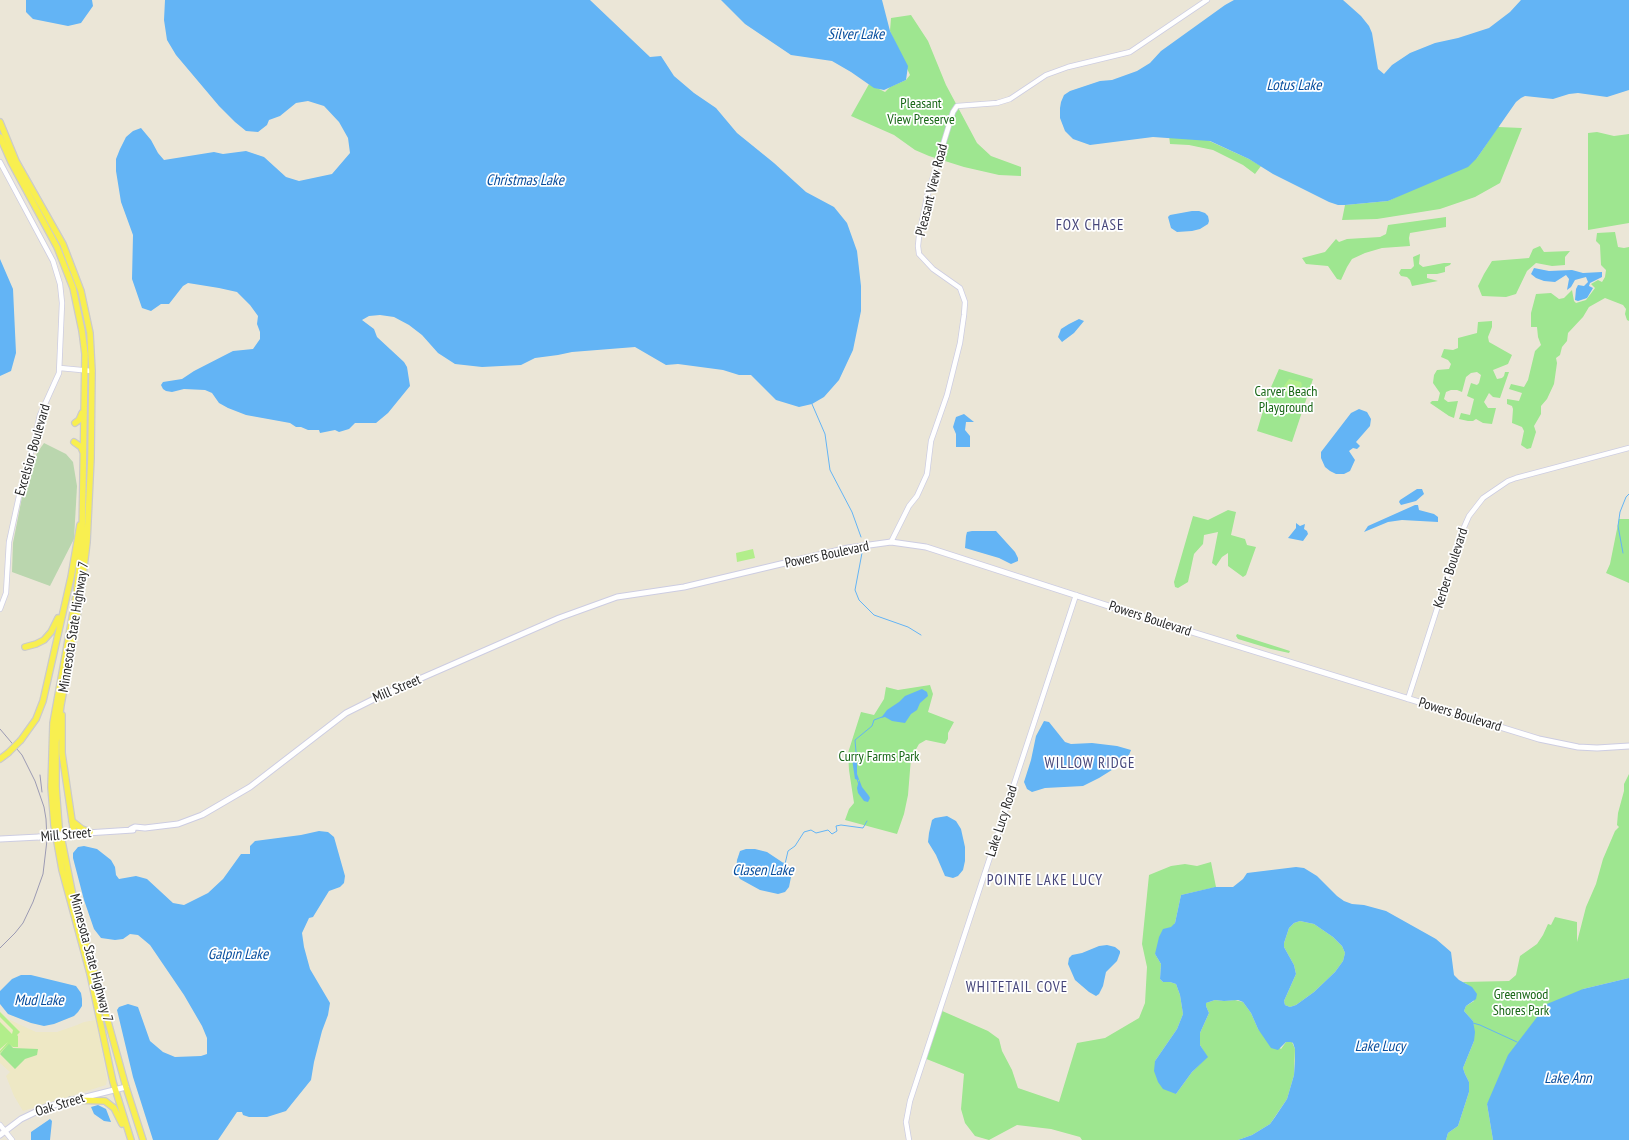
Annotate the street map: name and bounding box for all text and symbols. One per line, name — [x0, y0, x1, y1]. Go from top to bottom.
water label: Silver Lake — [828, 26, 884, 44]
water label: Lotus Lake — [1267, 77, 1321, 95]
park label: Pleasant View Preserve — [887, 96, 955, 128]
street label: Pleasant View Road — [912, 142, 952, 238]
water label: Christmas Lake — [486, 172, 564, 190]
district label: FOX CHASE — [1056, 217, 1124, 235]
park label: Carver Beach Playground — [1255, 384, 1317, 416]
street label: Excelsior Boulevard — [12, 402, 54, 498]
street label: Kerber Boulevard — [1430, 526, 1472, 610]
street label: Powers Boulevard — [783, 538, 871, 572]
street label: Minnesota State Highway 7 — [55, 560, 93, 694]
street label: Powers Boulevard — [1107, 598, 1193, 640]
street label: Mill Street — [371, 671, 423, 707]
street label: Powers Boulevard — [1417, 694, 1503, 736]
park label: Curry Farms Park — [838, 749, 920, 765]
district label: WILLOW RIDGE — [1045, 755, 1135, 773]
street label: Lake Lucy Road — [983, 783, 1021, 859]
street label: Mill Street — [40, 824, 92, 846]
water label: Clasen Lake — [732, 862, 794, 880]
district label: POINTE LAKE LUCY — [987, 872, 1103, 890]
street label: Minnesota State Highway 7 — [66, 892, 116, 1024]
water label: Galpin Lake — [208, 946, 268, 964]
district label: WHITETAIL COVE — [966, 979, 1068, 997]
park label: Greenwood Shores Park — [1493, 987, 1549, 1020]
water label: Mud Lake — [14, 992, 64, 1010]
water label: Lake Lucy — [1355, 1038, 1405, 1056]
water label: Lake Ann — [1544, 1070, 1592, 1088]
street label: Oak Street — [33, 1090, 87, 1120]

